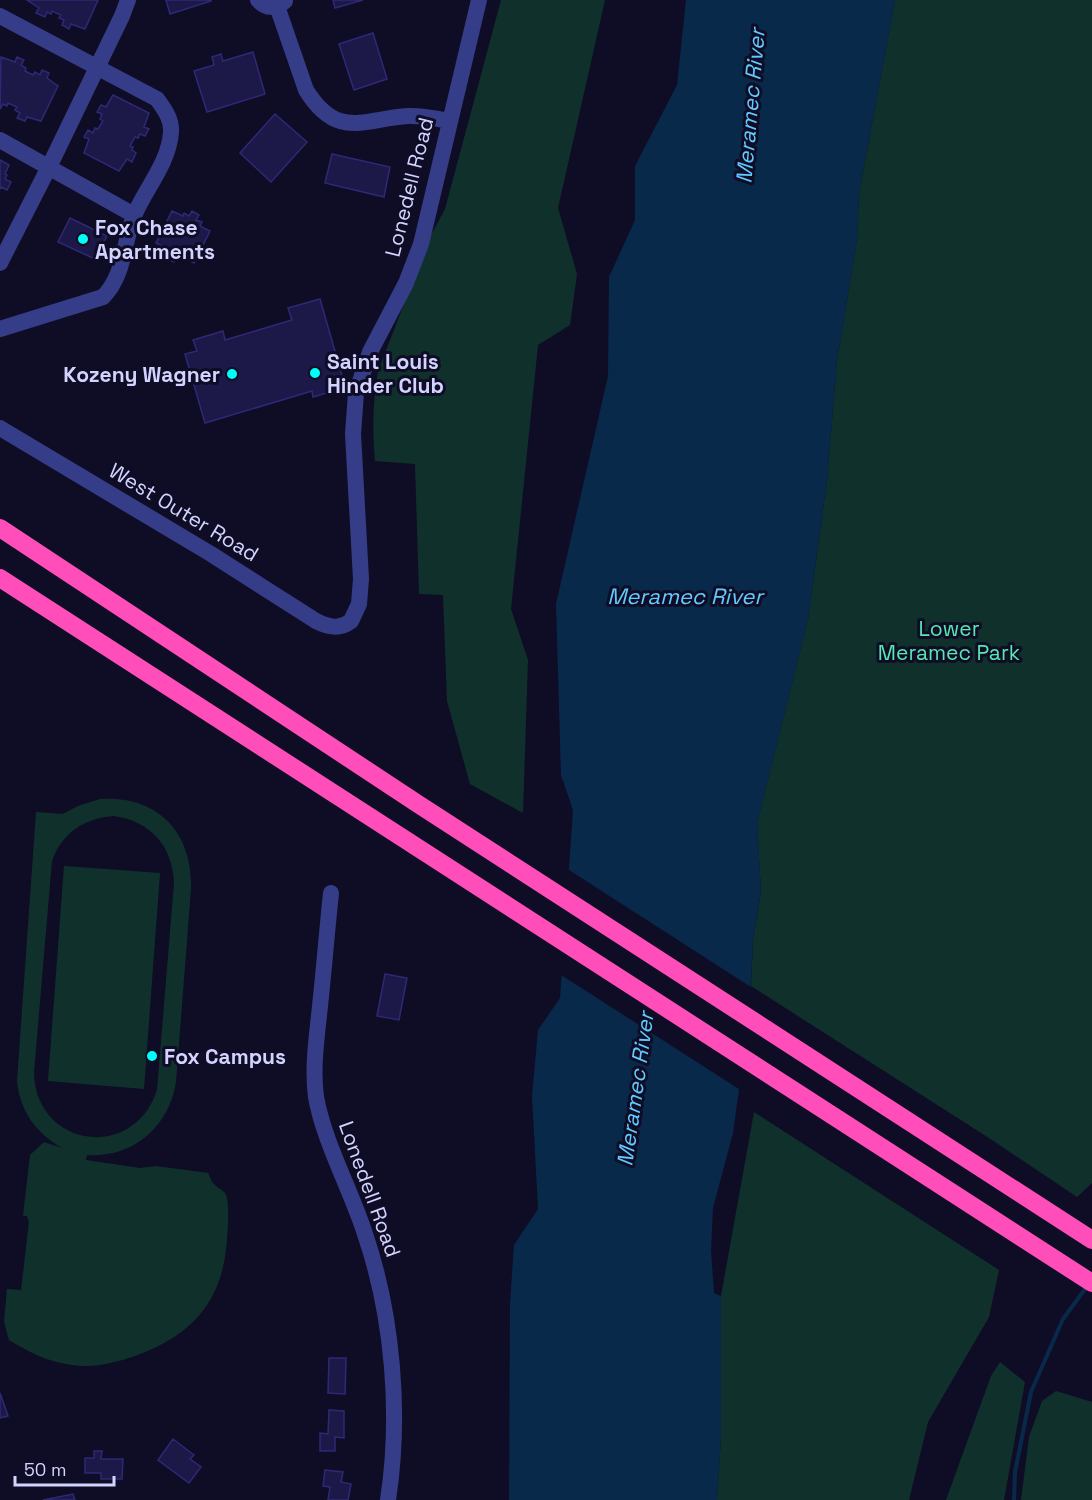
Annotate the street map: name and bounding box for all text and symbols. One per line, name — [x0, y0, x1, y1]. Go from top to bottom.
water label: Meramec River — [729, 25, 771, 185]
street label: Lonedell Road — [379, 114, 439, 260]
place label: Fox Chase Apartments — [95, 214, 215, 265]
marker: Fox Chase Apartments — [76, 232, 90, 246]
place label: Saint Louis Hinder Club — [327, 348, 444, 399]
place label: Kozeny Wagner — [63, 361, 220, 388]
marker: Saint Louis Hinder Club — [308, 366, 322, 380]
marker: Kozeny Wagner — [225, 367, 239, 381]
street label: West Outer Road — [104, 457, 264, 567]
water label: Meramec River — [607, 582, 765, 610]
park label: Lower Meramec Park — [878, 615, 1020, 666]
water label: Meramec River — [610, 1007, 660, 1168]
place label: Fox Campus — [164, 1043, 286, 1070]
marker: Fox Campus — [145, 1049, 159, 1063]
street label: Lonedell Road — [333, 1117, 407, 1261]
scale bar — [15, 1449, 114, 1487]
text: 50 m — [24, 1458, 66, 1481]

